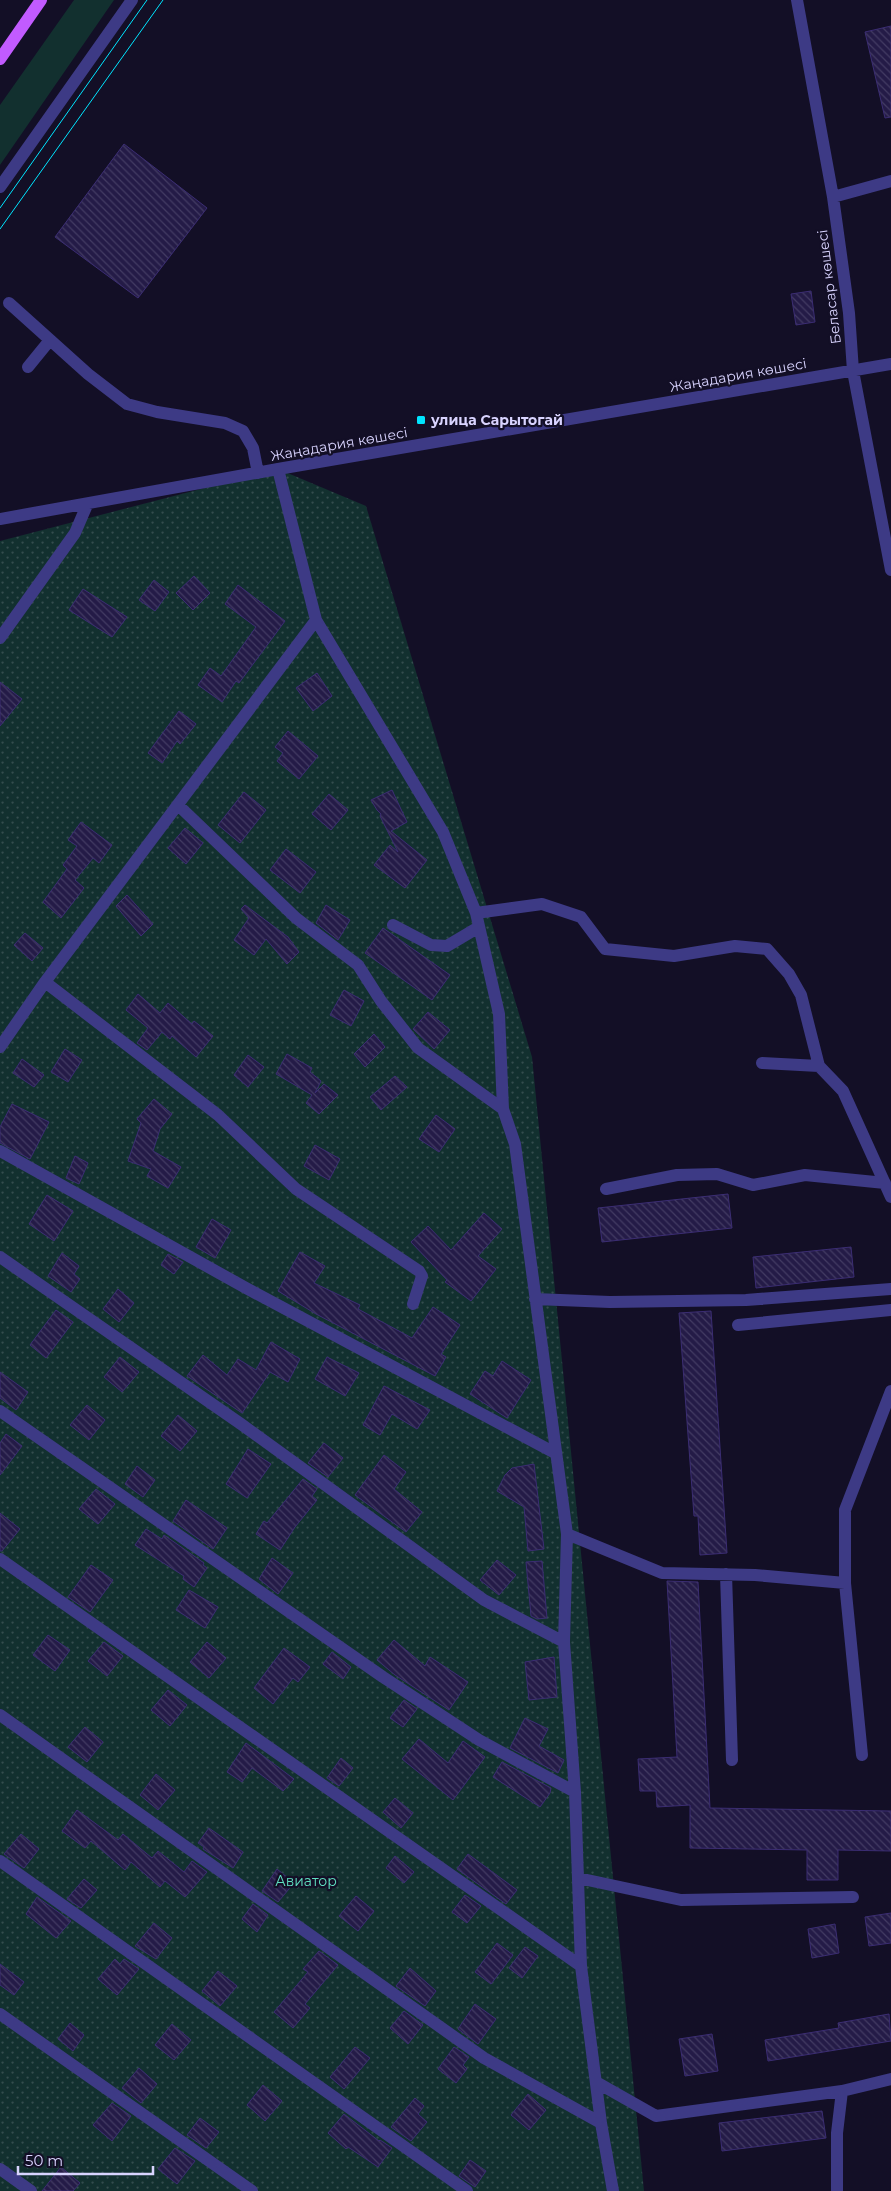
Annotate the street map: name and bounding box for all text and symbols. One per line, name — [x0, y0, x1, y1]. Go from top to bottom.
street label: Беласар көшесі — [813, 229, 845, 345]
street label: Жаңадария көшесі — [668, 354, 808, 396]
place label: улица Сарытогай — [430, 411, 563, 429]
marker: улица Сарытогай — [415, 414, 427, 426]
street label: Жаңадария көшесі — [269, 423, 409, 465]
park label: Авиатор — [275, 1872, 337, 1890]
scale bar — [18, 2144, 152, 2176]
text: 50 m — [25, 2151, 63, 2170]

